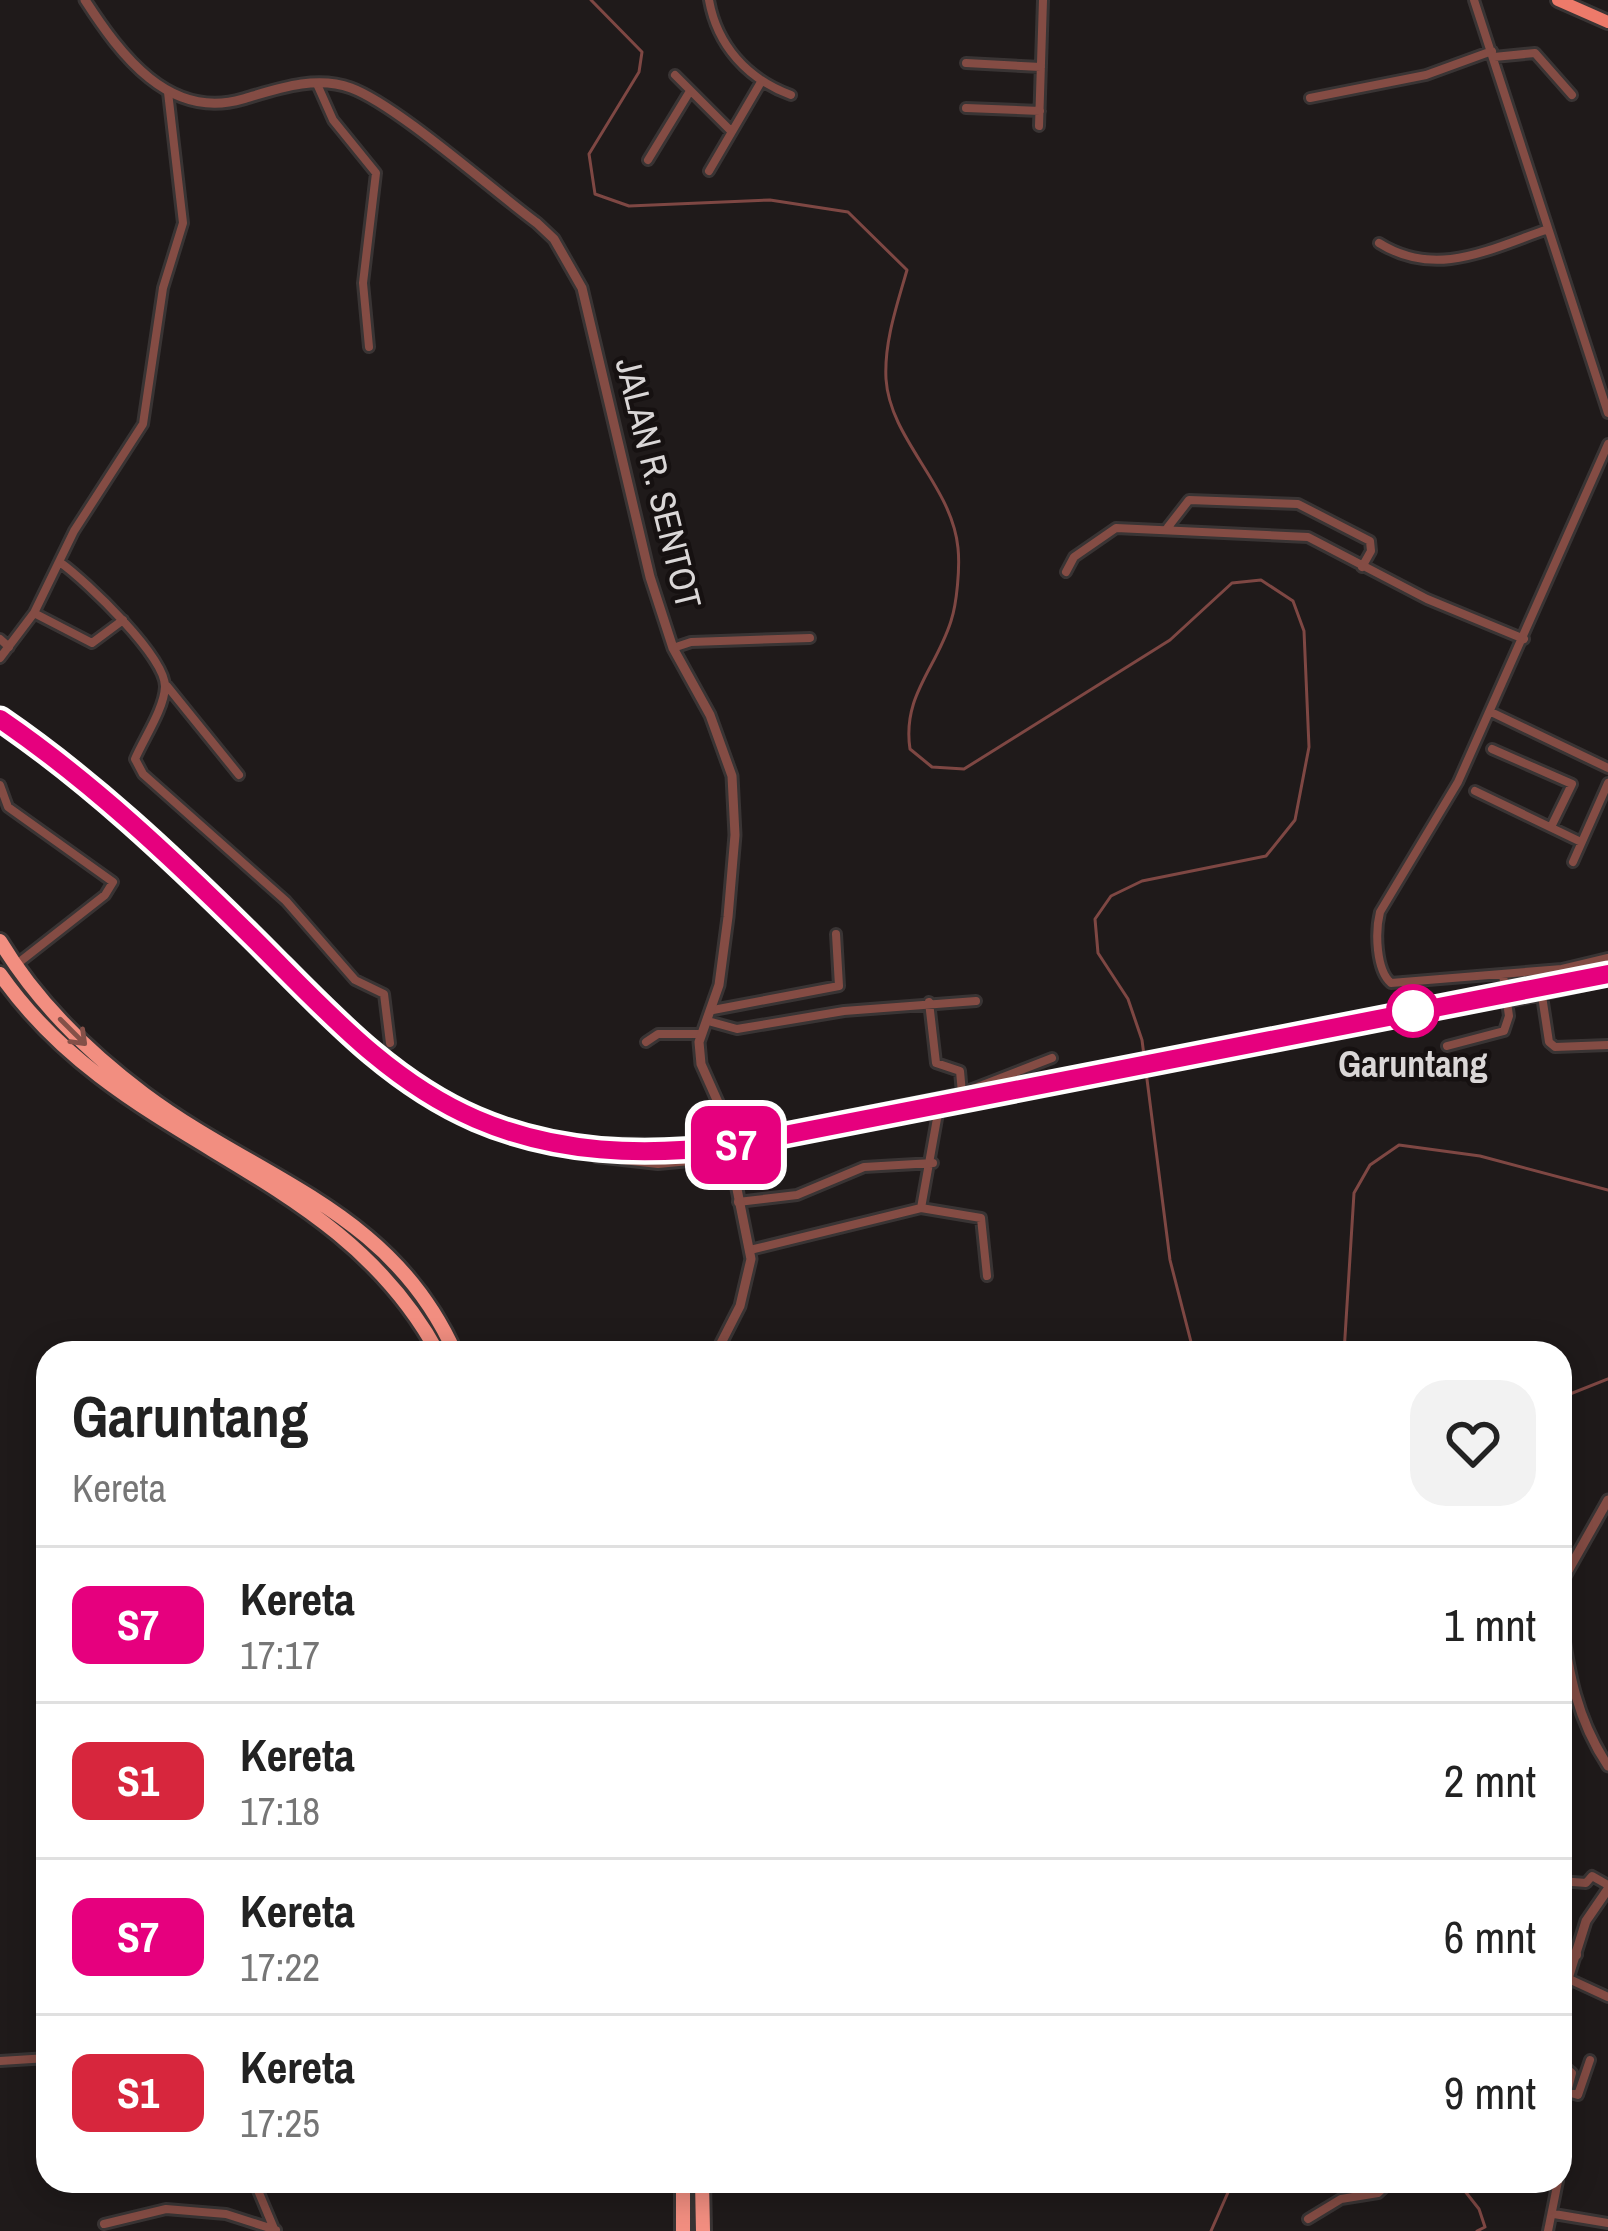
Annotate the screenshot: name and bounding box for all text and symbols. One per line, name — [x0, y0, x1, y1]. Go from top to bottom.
street label: JALAN R. SENTOT — [605, 352, 713, 614]
marker: Garuntang — [1388, 986, 1438, 1036]
one-way arrow — [58, 1017, 87, 1046]
place label: Garuntang — [1338, 1040, 1488, 1088]
line badge: S7 — [682, 1106, 790, 1184]
text: S7 — [715, 1117, 757, 1173]
text: Garuntang — [72, 1378, 308, 1455]
button: heart — [1410, 1380, 1536, 1506]
text: Kereta — [72, 1462, 166, 1514]
text: Kereta — [240, 1568, 355, 1629]
text: 1 mnt — [1444, 1594, 1536, 1655]
text: S7 — [117, 1597, 159, 1653]
text: 17:17 — [240, 1629, 320, 1681]
text: Kereta — [240, 1724, 355, 1785]
text: 2 mnt — [1444, 1750, 1536, 1811]
text: S1 — [117, 1753, 159, 1809]
text: 17:18 — [240, 1785, 320, 1837]
text: Kereta — [240, 1880, 355, 1941]
text: 6 mnt — [1444, 1906, 1536, 1967]
text: S7 — [117, 1909, 159, 1965]
text: 17:22 — [240, 1941, 320, 1993]
text: Kereta — [240, 2036, 355, 2097]
text: 9 mnt — [1444, 2062, 1536, 2123]
text: S1 — [117, 2065, 159, 2121]
text: 17:25 — [240, 2097, 320, 2149]

